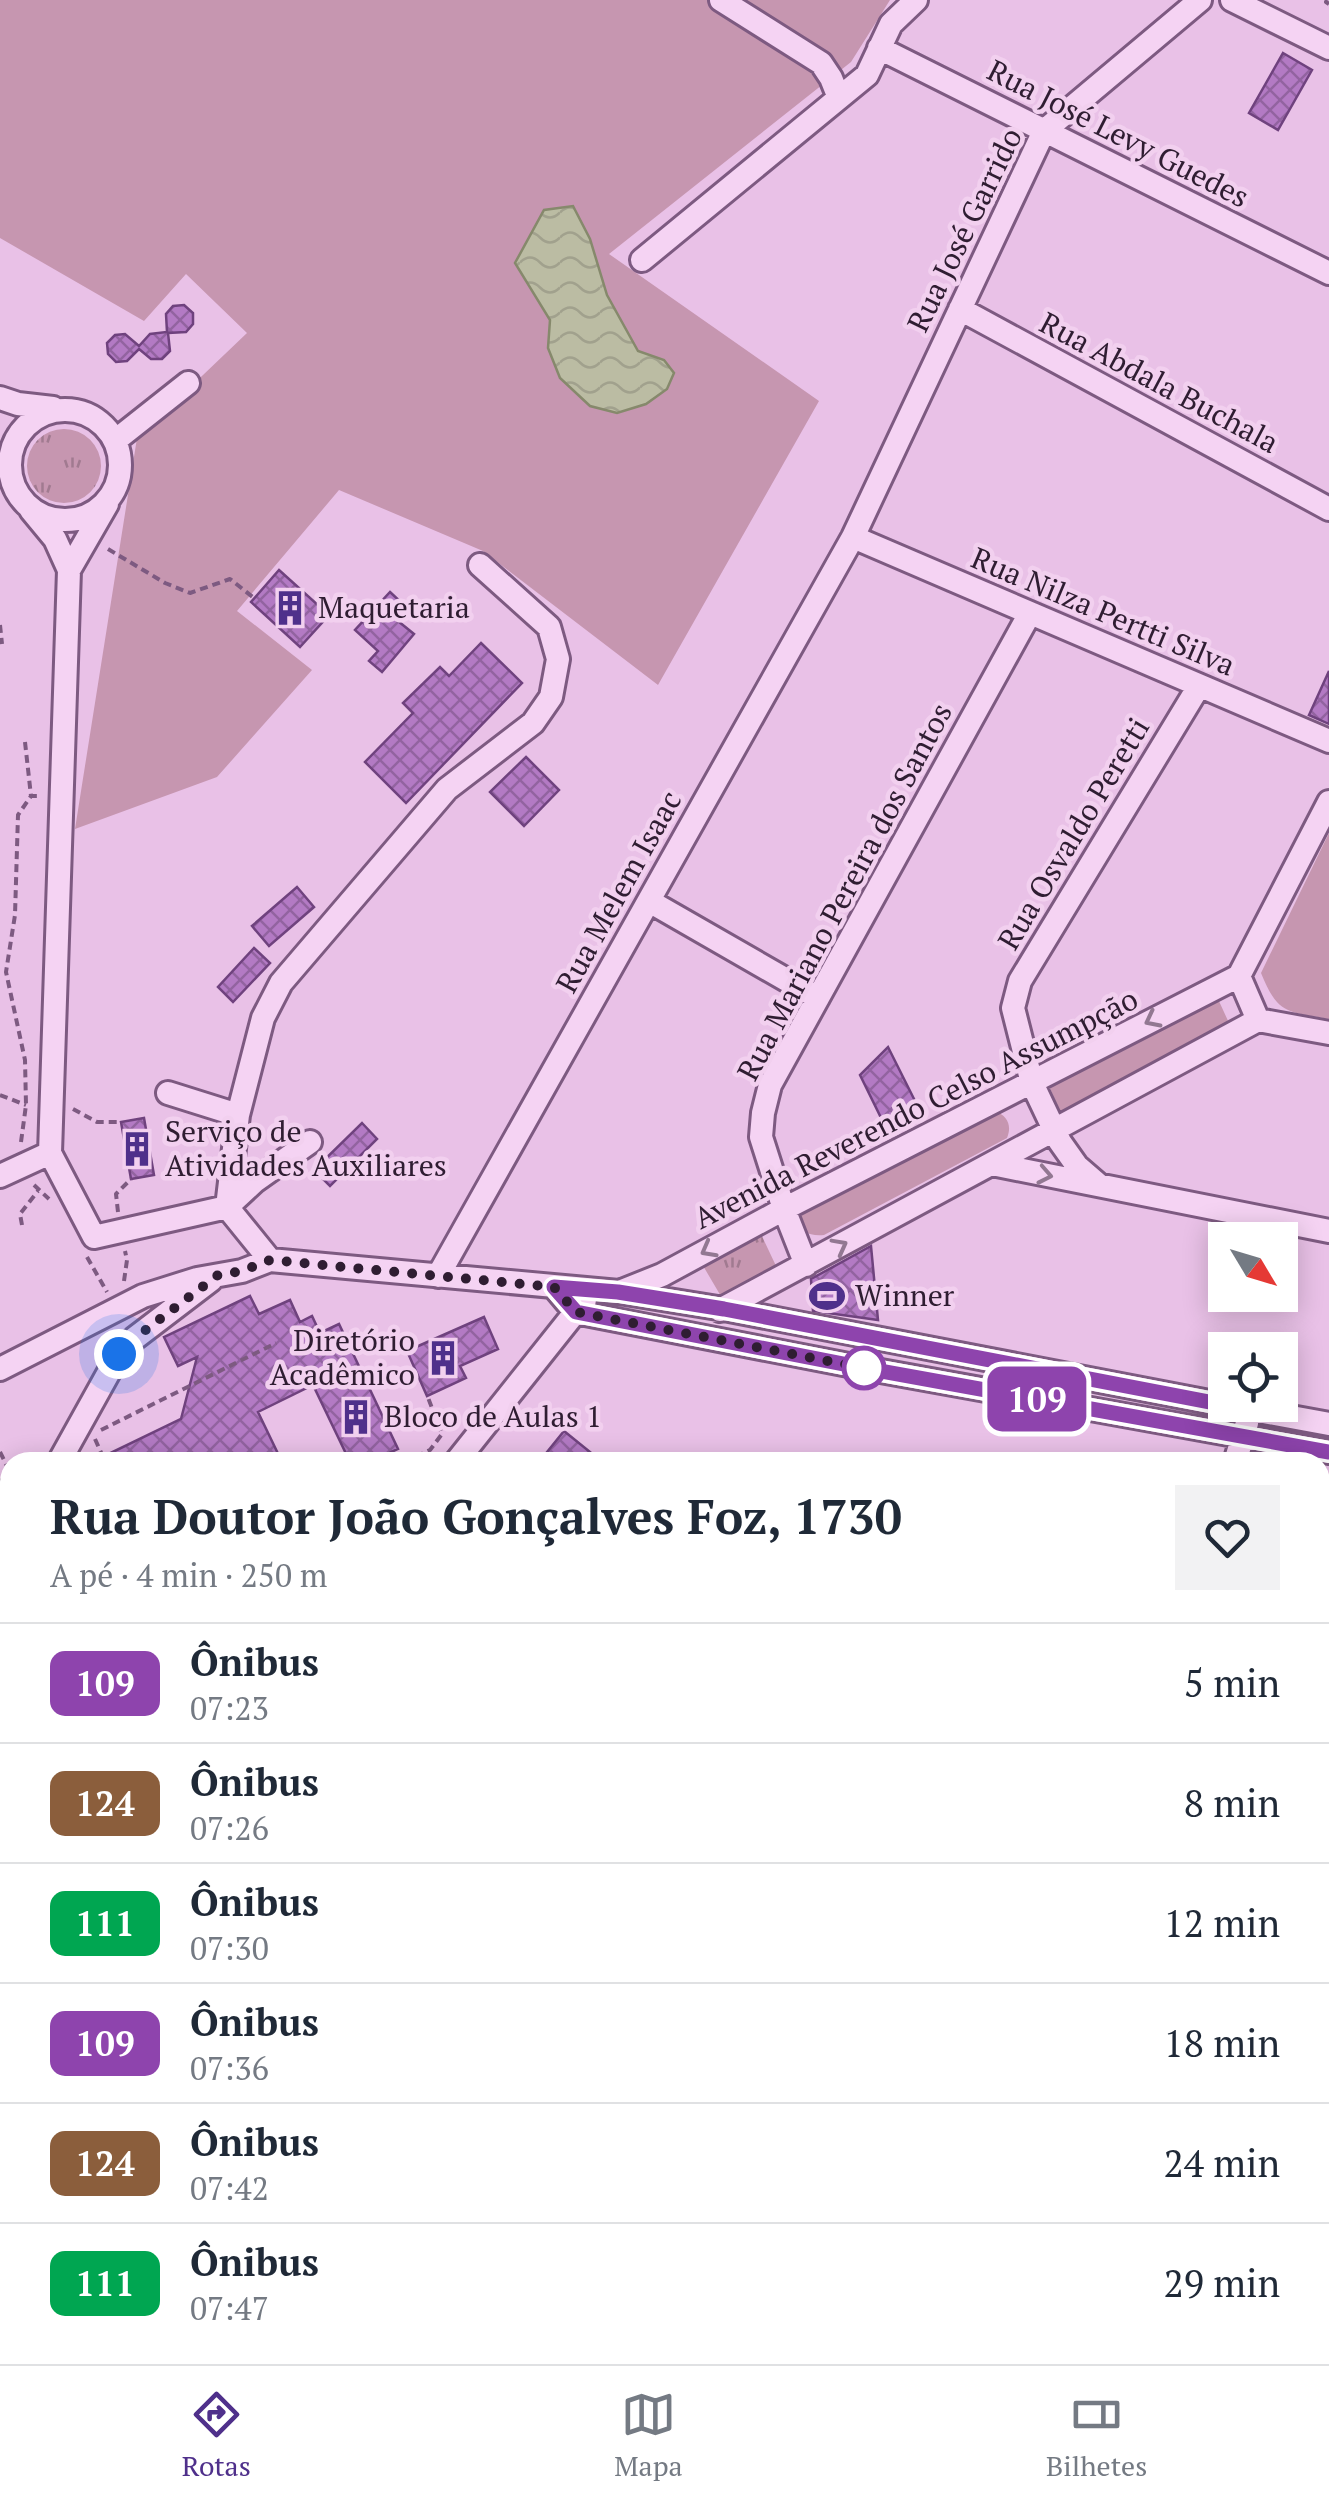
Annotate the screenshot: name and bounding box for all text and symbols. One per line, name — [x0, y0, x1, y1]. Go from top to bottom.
street label: Rua José Levy Guedes — [981, 50, 1256, 216]
street label: Rua José Garrido — [897, 121, 1031, 338]
street label: Rua Abdala Buchala — [1033, 302, 1286, 462]
street label: Rua Nilza Pertti Silva — [966, 537, 1241, 685]
place label: Maquetaria — [318, 587, 470, 627]
building icon: Maquetaria — [271, 589, 309, 627]
street label: Rua Mariano Pereira dos Santos — [727, 696, 961, 1087]
street label: Rua Osvaldo Peretti — [988, 710, 1158, 957]
street label: Rua Melem Isaac — [546, 783, 690, 1000]
street label: Avenida Reverendo Celso Assumpção — [687, 978, 1144, 1238]
one-way arrow — [1145, 1008, 1163, 1027]
place label: Serviço de Atividades Auxiliares — [165, 1111, 447, 1185]
building icon: Serviço de Atividades Auxiliares — [118, 1130, 156, 1168]
one-way arrow — [1037, 1163, 1054, 1184]
north arrow — [1208, 1222, 1298, 1312]
map controls — [1208, 1222, 1298, 1422]
one-way arrow — [701, 1238, 719, 1257]
one-way arrow — [830, 1239, 848, 1259]
place label: Winner — [855, 1275, 955, 1315]
sports icon: Winner — [808, 1277, 846, 1315]
place label: Diretório Acadêmico — [270, 1320, 415, 1394]
your location — [94, 1329, 144, 1379]
button: locate — [1208, 1332, 1298, 1422]
building icon: Diretório Acadêmico — [424, 1339, 462, 1377]
unlabelled marker — [843, 1347, 885, 1389]
line badge: 109 — [980, 1366, 1094, 1432]
text: 109 — [1007, 1376, 1067, 1422]
place label: Bloco de Aulas 1 — [384, 1396, 602, 1436]
building icon: Bloco de Aulas 1 — [337, 1398, 375, 1436]
text: Rua Doutor João Gonçalves Foz, 1730 — [50, 1484, 902, 1548]
button: heart — [1175, 1485, 1280, 1590]
text: A pé · 4 min · 250 m — [50, 1554, 327, 1596]
text: Ônibus — [190, 1637, 319, 1687]
text: 5 min — [1184, 1658, 1280, 1708]
text: 109 — [75, 1660, 135, 1706]
text: 07:23 — [190, 1687, 269, 1729]
text: Ônibus — [190, 1757, 319, 1807]
text: 8 min — [1184, 1778, 1280, 1828]
text: 124 — [75, 1780, 135, 1826]
text: 07:26 — [190, 1807, 269, 1849]
text: Ônibus — [190, 1877, 319, 1927]
text: 12 min — [1163, 1898, 1280, 1948]
text: 111 — [75, 1900, 135, 1946]
text: 07:30 — [190, 1927, 269, 1969]
text: Ônibus — [190, 1997, 319, 2047]
text: 18 min — [1163, 2018, 1280, 2068]
text: 109 — [75, 2020, 135, 2066]
text: 07:36 — [190, 2047, 269, 2089]
text: Ônibus — [190, 2117, 319, 2167]
text: 24 min — [1163, 2138, 1280, 2188]
text: 124 — [75, 2140, 135, 2186]
text: 07:42 — [190, 2167, 269, 2209]
text: Ônibus — [190, 2237, 319, 2287]
text: 29 min — [1163, 2258, 1280, 2308]
text: 111 — [75, 2260, 135, 2306]
text: 07:47 — [190, 2287, 269, 2329]
tab: Rotas — [182, 2387, 251, 2484]
tab: Mapa — [614, 2387, 683, 2484]
tab: Bilhetes — [1046, 2387, 1147, 2484]

